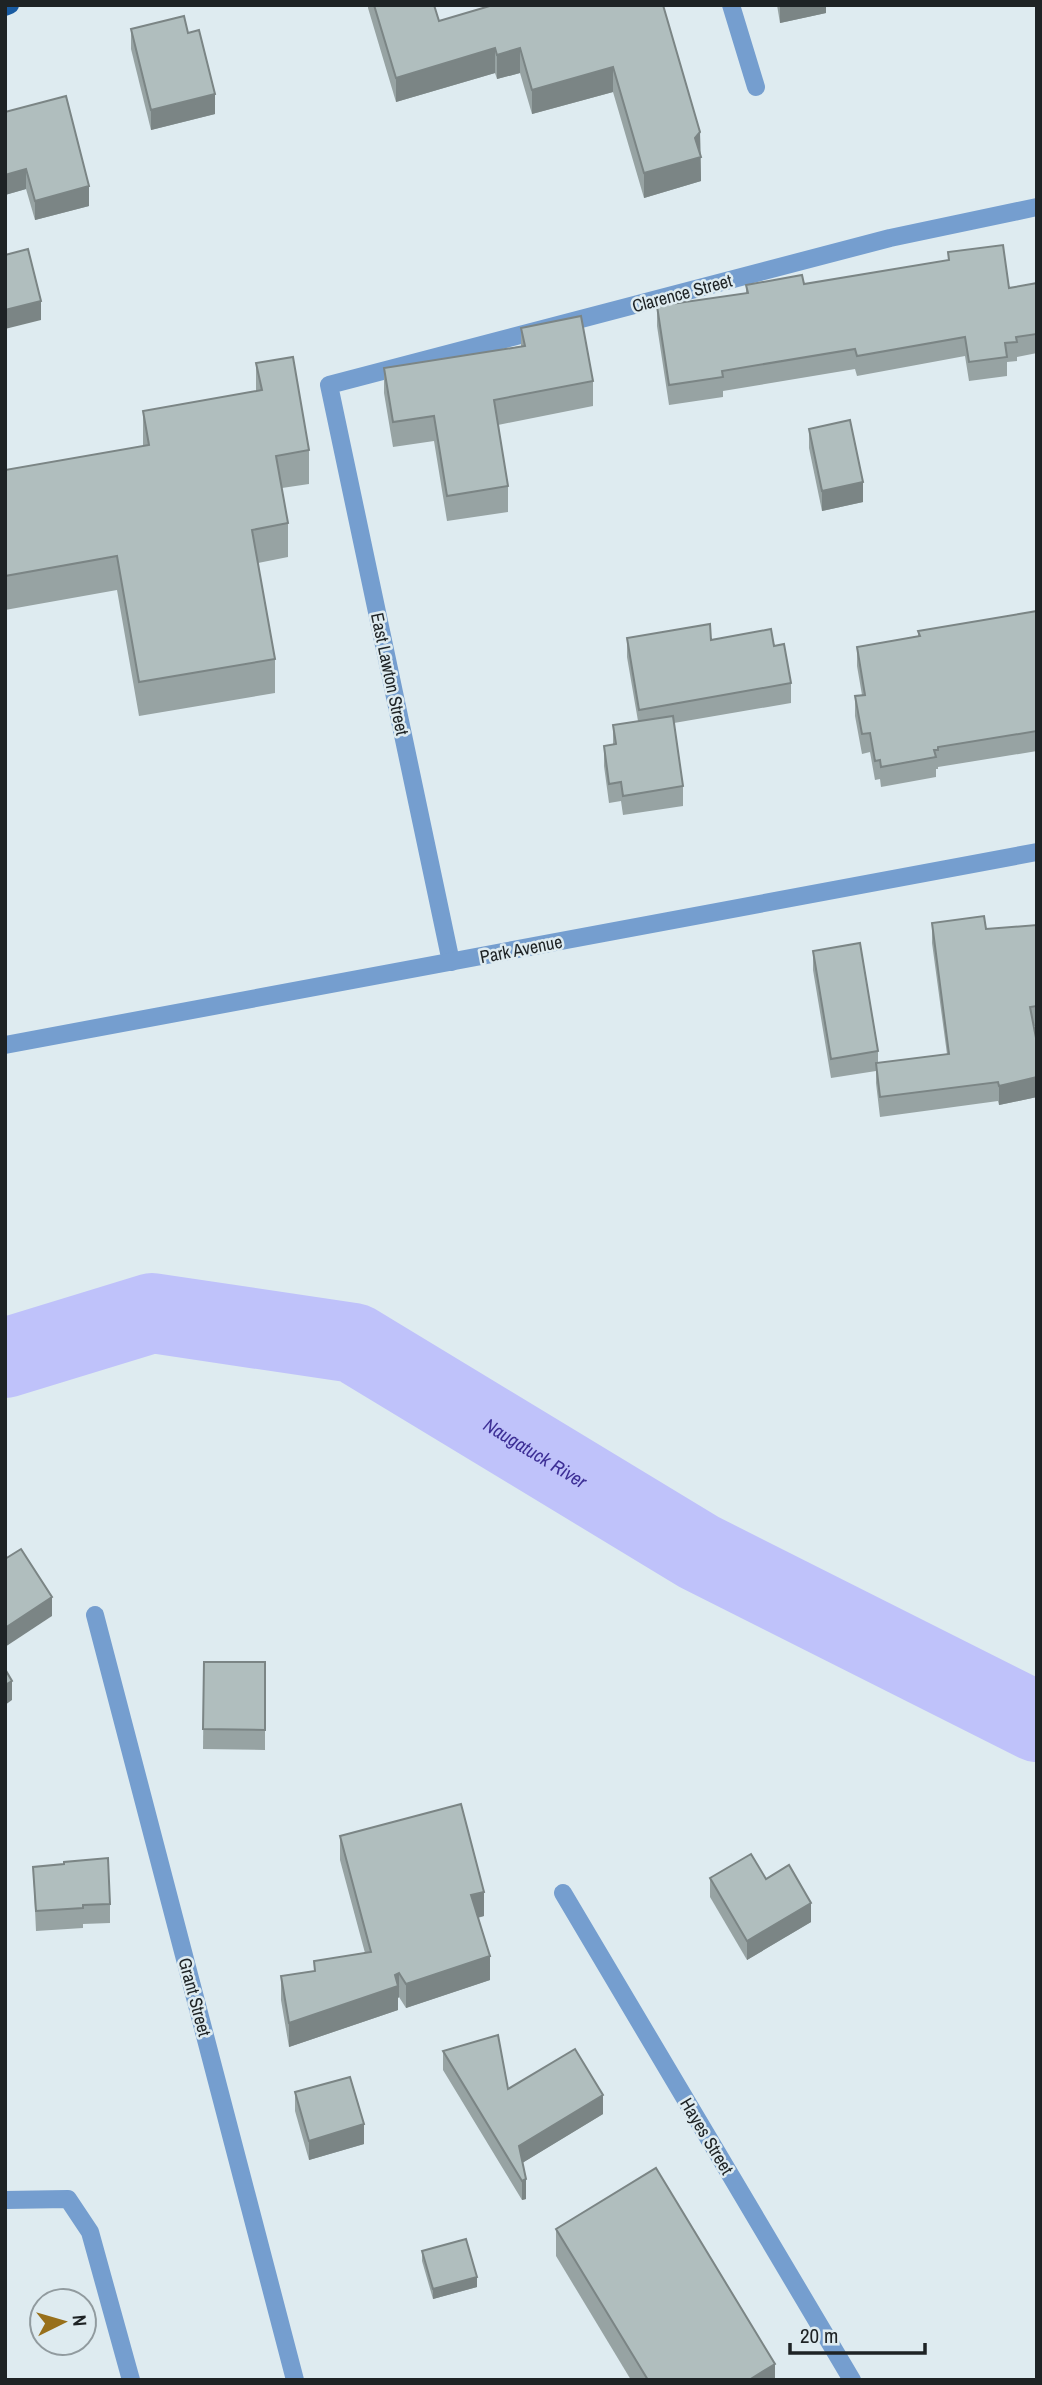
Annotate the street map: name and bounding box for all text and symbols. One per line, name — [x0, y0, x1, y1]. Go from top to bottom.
street label: Clarence Street — [629, 268, 735, 318]
street label: East Lawton Street — [365, 610, 415, 738]
street label: Park Avenue — [478, 929, 564, 969]
water label: Naugatuck River — [479, 1412, 592, 1494]
street label: Grant Street — [173, 1955, 217, 2039]
street label: Hayes Street — [674, 2093, 740, 2179]
north arrow — [28, 2287, 98, 2357]
scale bar — [790, 2312, 925, 2356]
text: N — [66, 2314, 93, 2327]
text: 20 m — [800, 2321, 838, 2350]

